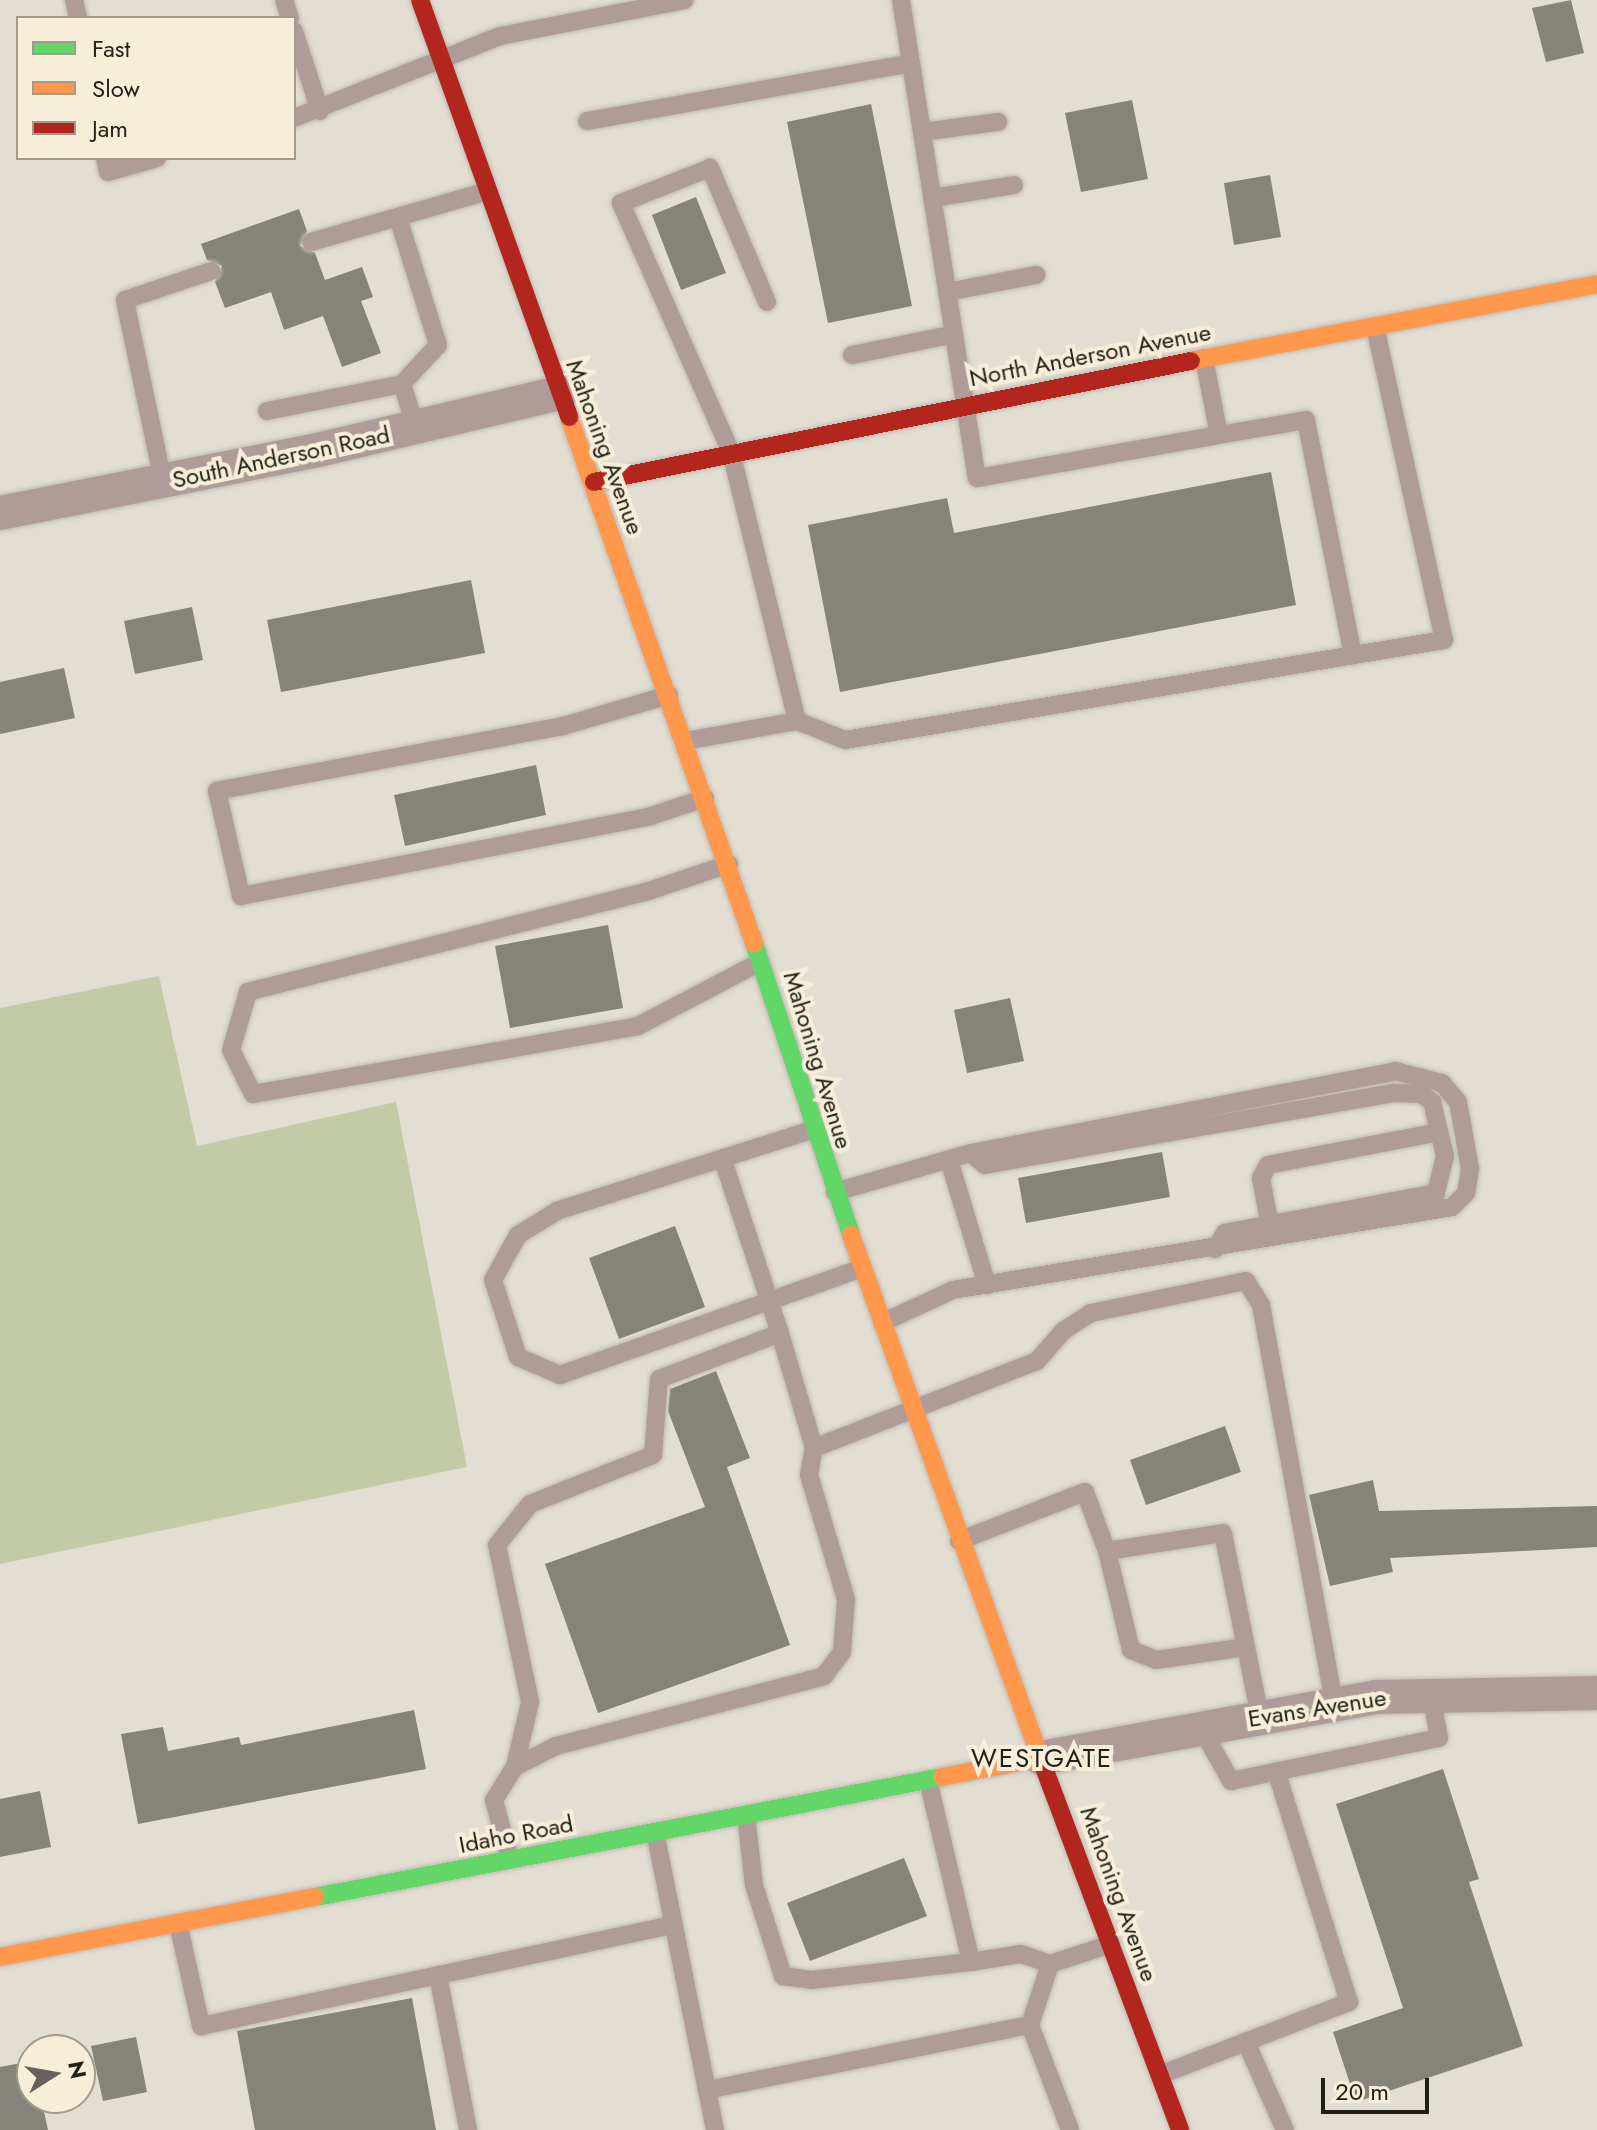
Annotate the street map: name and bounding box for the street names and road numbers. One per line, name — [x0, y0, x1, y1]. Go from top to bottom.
street label: North Anderson Avenue — [967, 317, 1213, 393]
street label: Mahoning Avenue — [560, 356, 650, 538]
street label: South Anderson Road — [170, 420, 392, 494]
street label: Mahoning Avenue — [777, 968, 859, 1152]
street label: Evans Avenue — [1246, 1683, 1388, 1733]
street label: Mahoning Avenue — [1074, 1803, 1164, 1985]
street label: Idaho Road — [456, 1809, 576, 1859]

